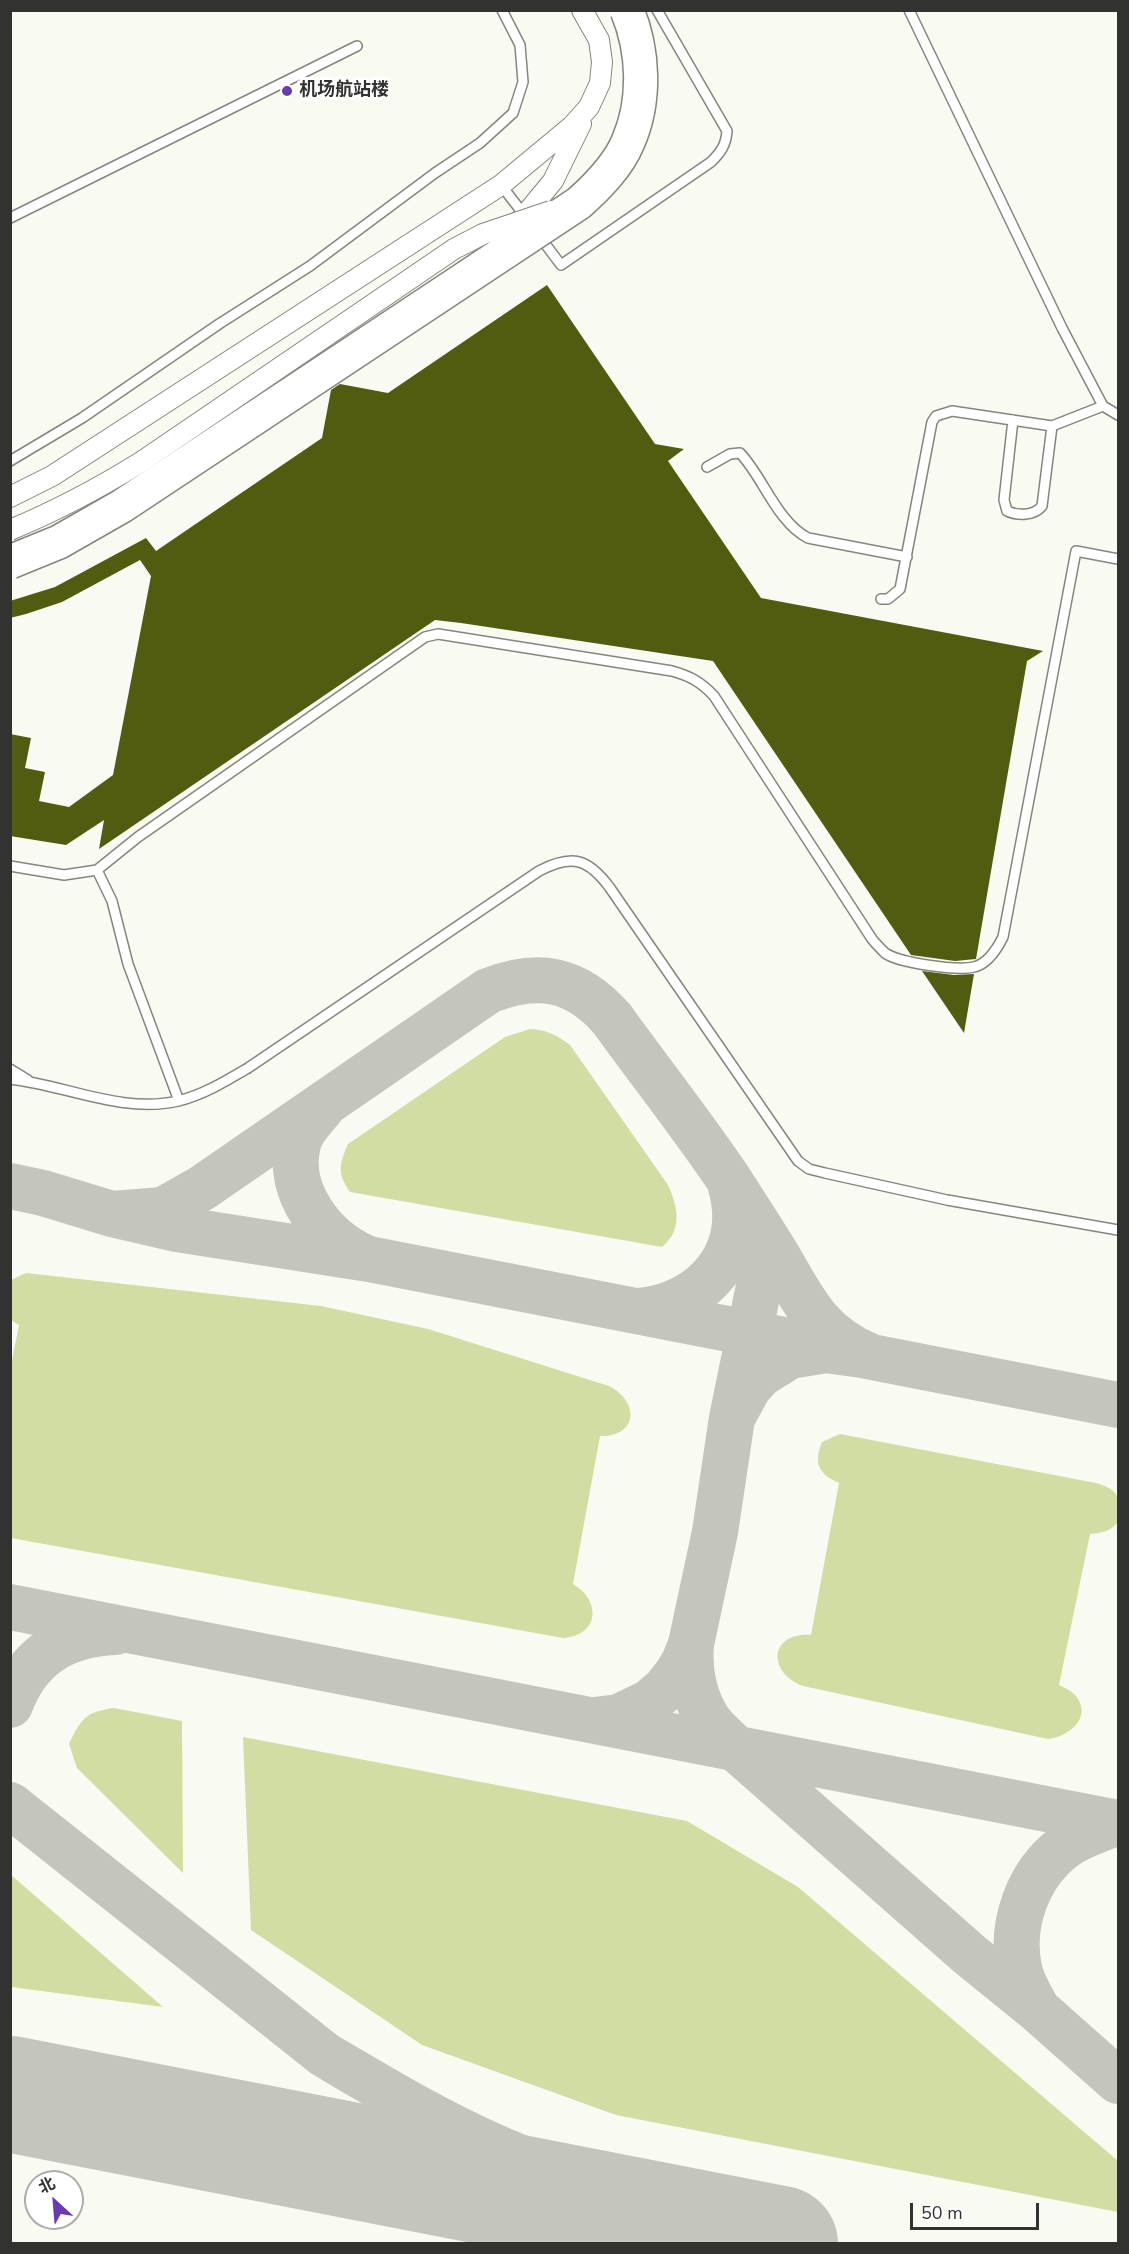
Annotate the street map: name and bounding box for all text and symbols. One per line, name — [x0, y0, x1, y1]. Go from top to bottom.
place label: 机场航站楼 — [299, 80, 389, 102]
marker: 机场航站楼 — [280, 84, 294, 98]
north arrow — [24, 2170, 84, 2230]
text: 北 — [35, 2172, 59, 2199]
scale bar — [913, 2191, 1042, 2229]
text: 50 m — [921, 2201, 963, 2225]

